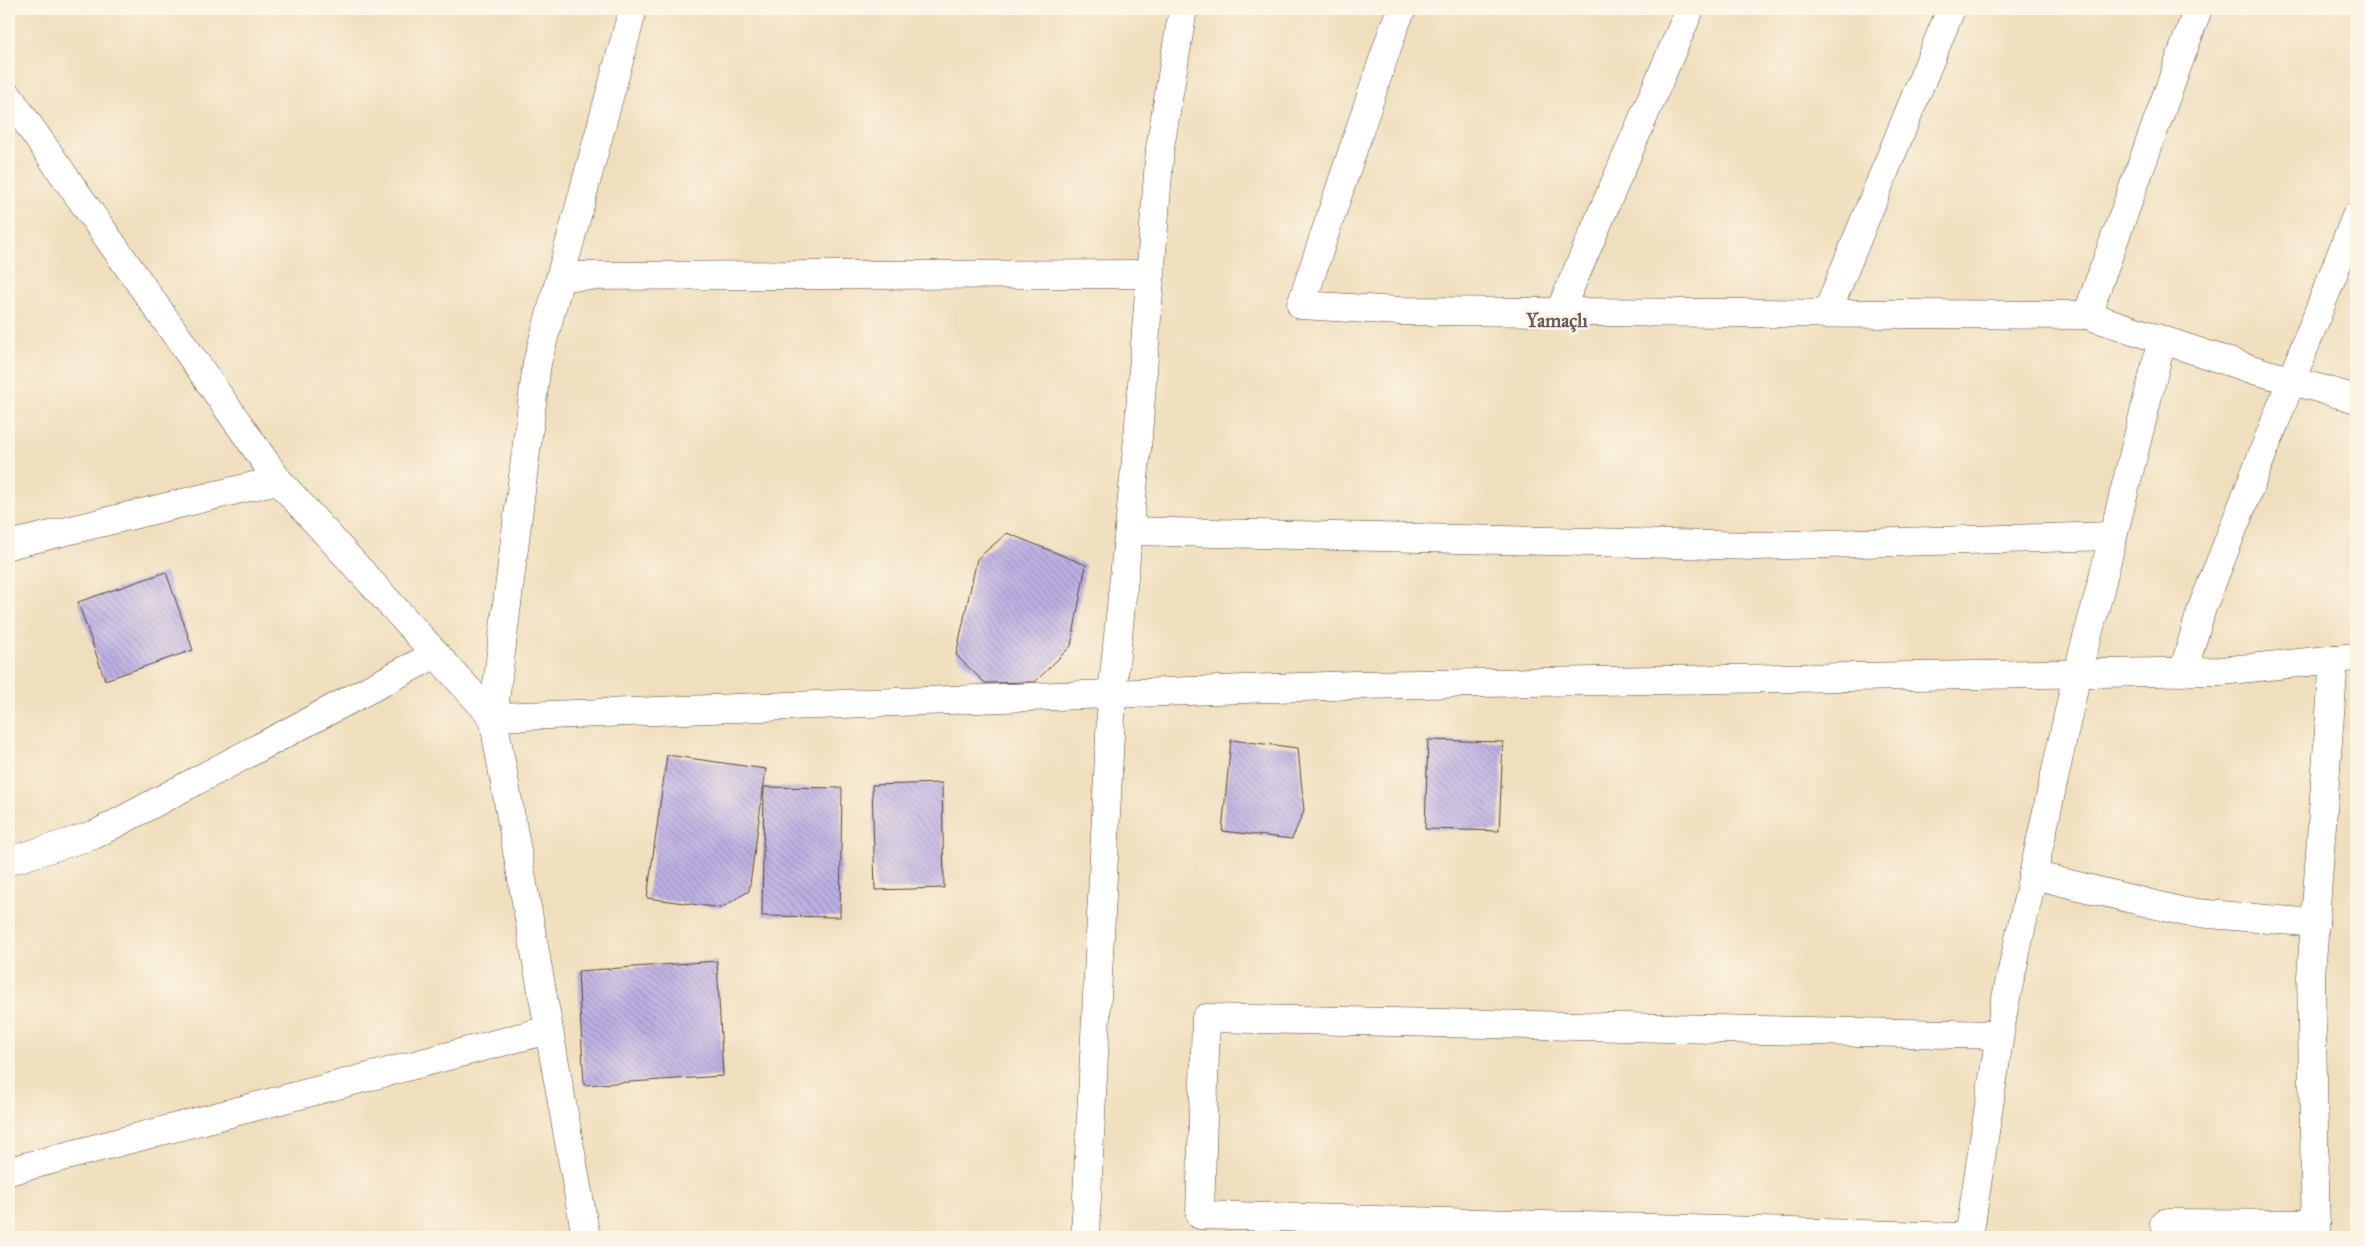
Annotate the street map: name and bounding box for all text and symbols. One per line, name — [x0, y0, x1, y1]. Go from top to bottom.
district label: Yamaçlı — [1525, 309, 1588, 333]

